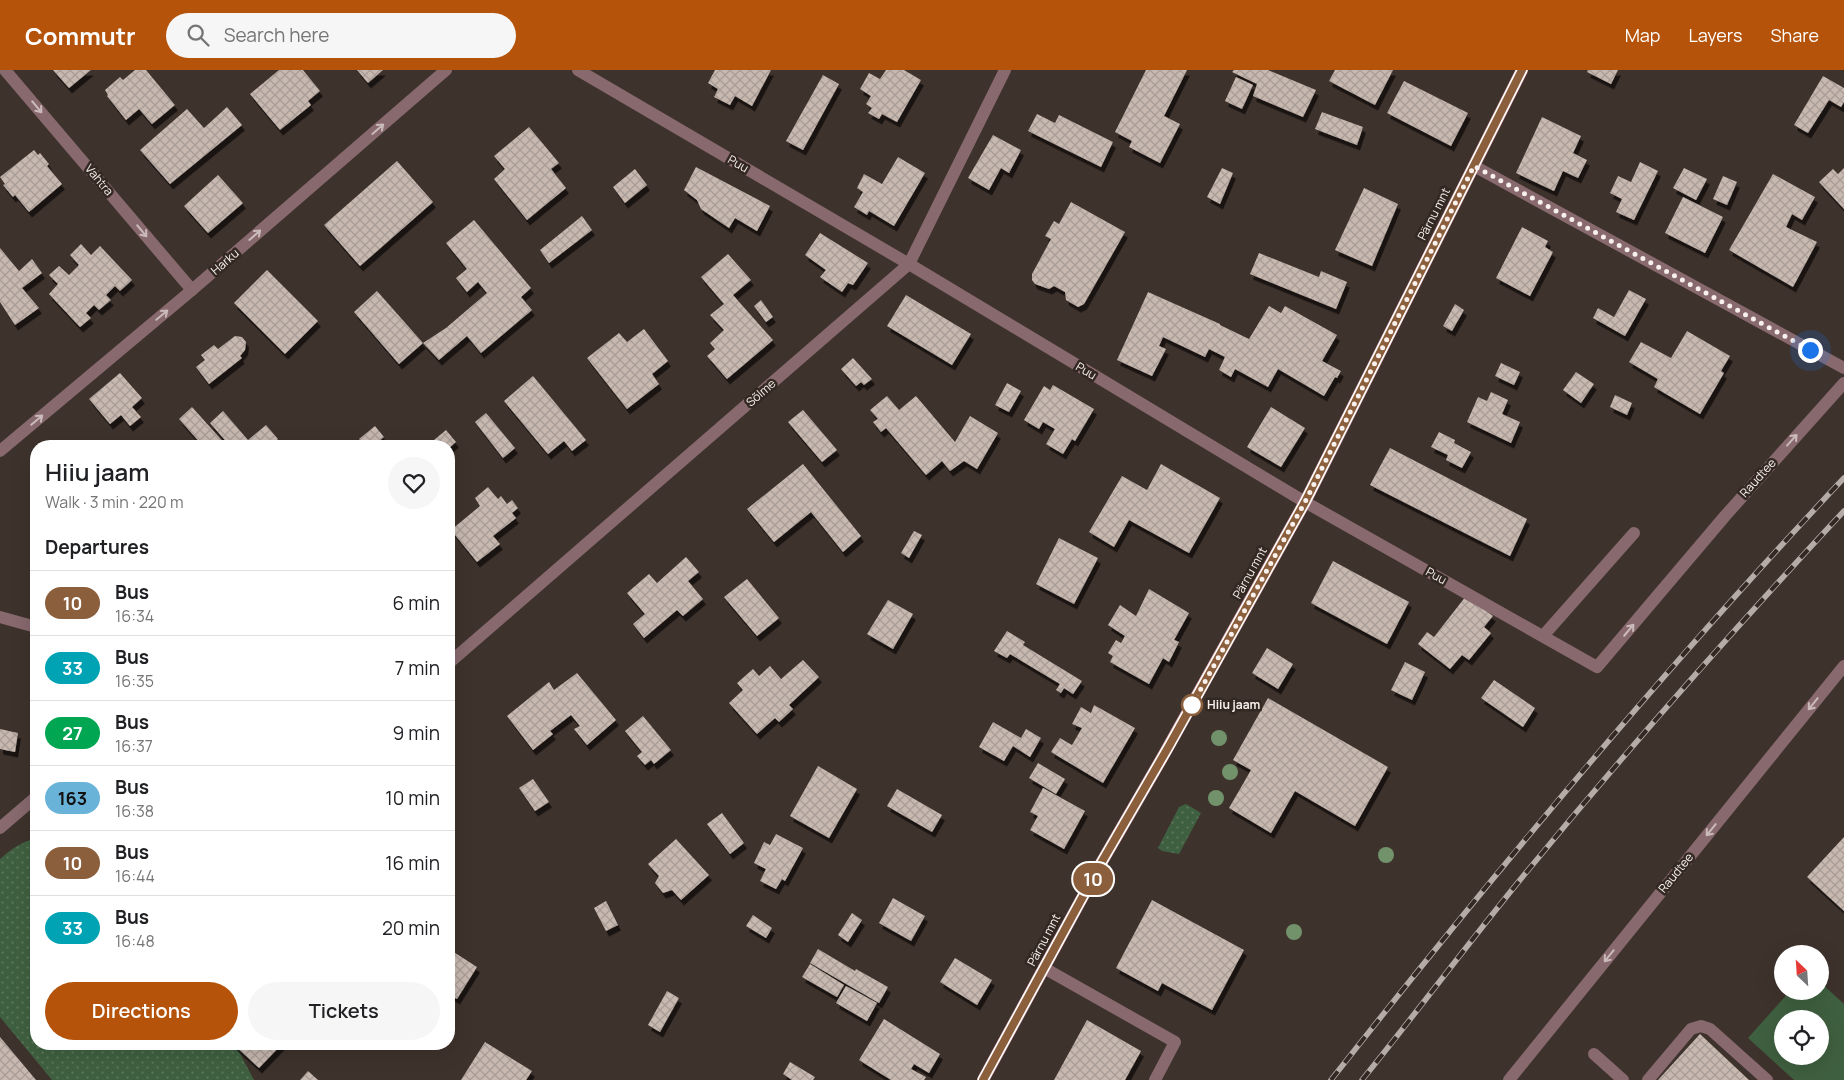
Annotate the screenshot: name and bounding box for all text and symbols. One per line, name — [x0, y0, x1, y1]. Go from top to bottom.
search box — [166, 13, 516, 58]
text: Commutr — [25, 19, 136, 52]
icon: search — [184, 21, 212, 49]
text: Search here — [224, 22, 329, 48]
text: Map — [1625, 23, 1660, 47]
text: Layers — [1688, 23, 1742, 47]
text: Share — [1770, 23, 1819, 47]
one-way arrow — [31, 101, 43, 114]
one-way arrow — [372, 123, 385, 135]
street label: Puu — [725, 151, 752, 176]
street label: Vahtra — [81, 160, 117, 199]
street label: Pärnu mnt — [1413, 184, 1454, 243]
one-way arrow — [136, 224, 147, 237]
one-way arrow — [249, 230, 262, 241]
street label: Harku — [207, 245, 242, 279]
one-way arrow — [155, 310, 168, 321]
your location — [1798, 338, 1823, 363]
street label: Puu — [1073, 358, 1100, 383]
street label: Sõlme — [742, 375, 779, 410]
one-way arrow — [31, 414, 44, 425]
one-way arrow — [1786, 434, 1798, 447]
street label: Raudtee — [1736, 454, 1780, 501]
text: Hiiu jaam — [45, 455, 149, 488]
button: heart — [388, 457, 440, 509]
text: Walk · 3 min · 220 m — [45, 491, 183, 513]
text: Departures — [45, 534, 149, 560]
street label: Pärnu mnt — [1228, 544, 1271, 602]
street label: Puu — [1423, 563, 1450, 588]
text: Bus — [115, 579, 149, 605]
text: 6 min — [393, 590, 440, 616]
text: 10 — [63, 591, 82, 615]
text: 16:34 — [115, 605, 154, 627]
one-way arrow — [1623, 623, 1634, 636]
text: Bus — [115, 644, 149, 670]
text: 7 min — [395, 655, 440, 681]
text: 33 — [62, 656, 83, 680]
text: 16:35 — [115, 670, 154, 692]
marker: Hiiu jaam — [1181, 694, 1203, 716]
place label: Hiiu jaam — [1207, 696, 1261, 713]
one-way arrow — [1808, 697, 1819, 710]
text: Bus — [115, 709, 149, 735]
text: 9 min — [393, 720, 440, 746]
text: 27 — [62, 721, 83, 745]
text: 16:37 — [115, 735, 153, 757]
text: Bus — [115, 774, 149, 800]
text: 10 min — [385, 785, 440, 811]
text: 163 — [58, 786, 87, 810]
text: 16:38 — [115, 800, 154, 822]
one-way arrow — [1705, 823, 1716, 836]
text: Bus — [115, 839, 149, 865]
street label: Raudtee — [1654, 849, 1697, 896]
text: 16 min — [385, 850, 440, 876]
text: 10 — [63, 851, 82, 875]
line badge: 10 — [1070, 863, 1116, 895]
text: 16:44 — [115, 865, 155, 887]
text: 10 — [1083, 867, 1103, 891]
text: Bus — [115, 904, 149, 930]
street label: Pärnu mnt — [1023, 911, 1064, 969]
text: 20 min — [382, 915, 440, 941]
text: 33 — [62, 916, 83, 940]
text: 16:48 — [115, 930, 155, 952]
north arrow — [1774, 945, 1829, 1000]
map controls — [1774, 945, 1829, 1065]
one-way arrow — [1603, 950, 1614, 963]
button: Directions — [45, 982, 238, 1040]
button: Tickets — [248, 982, 440, 1040]
button: locate — [1774, 1010, 1829, 1065]

